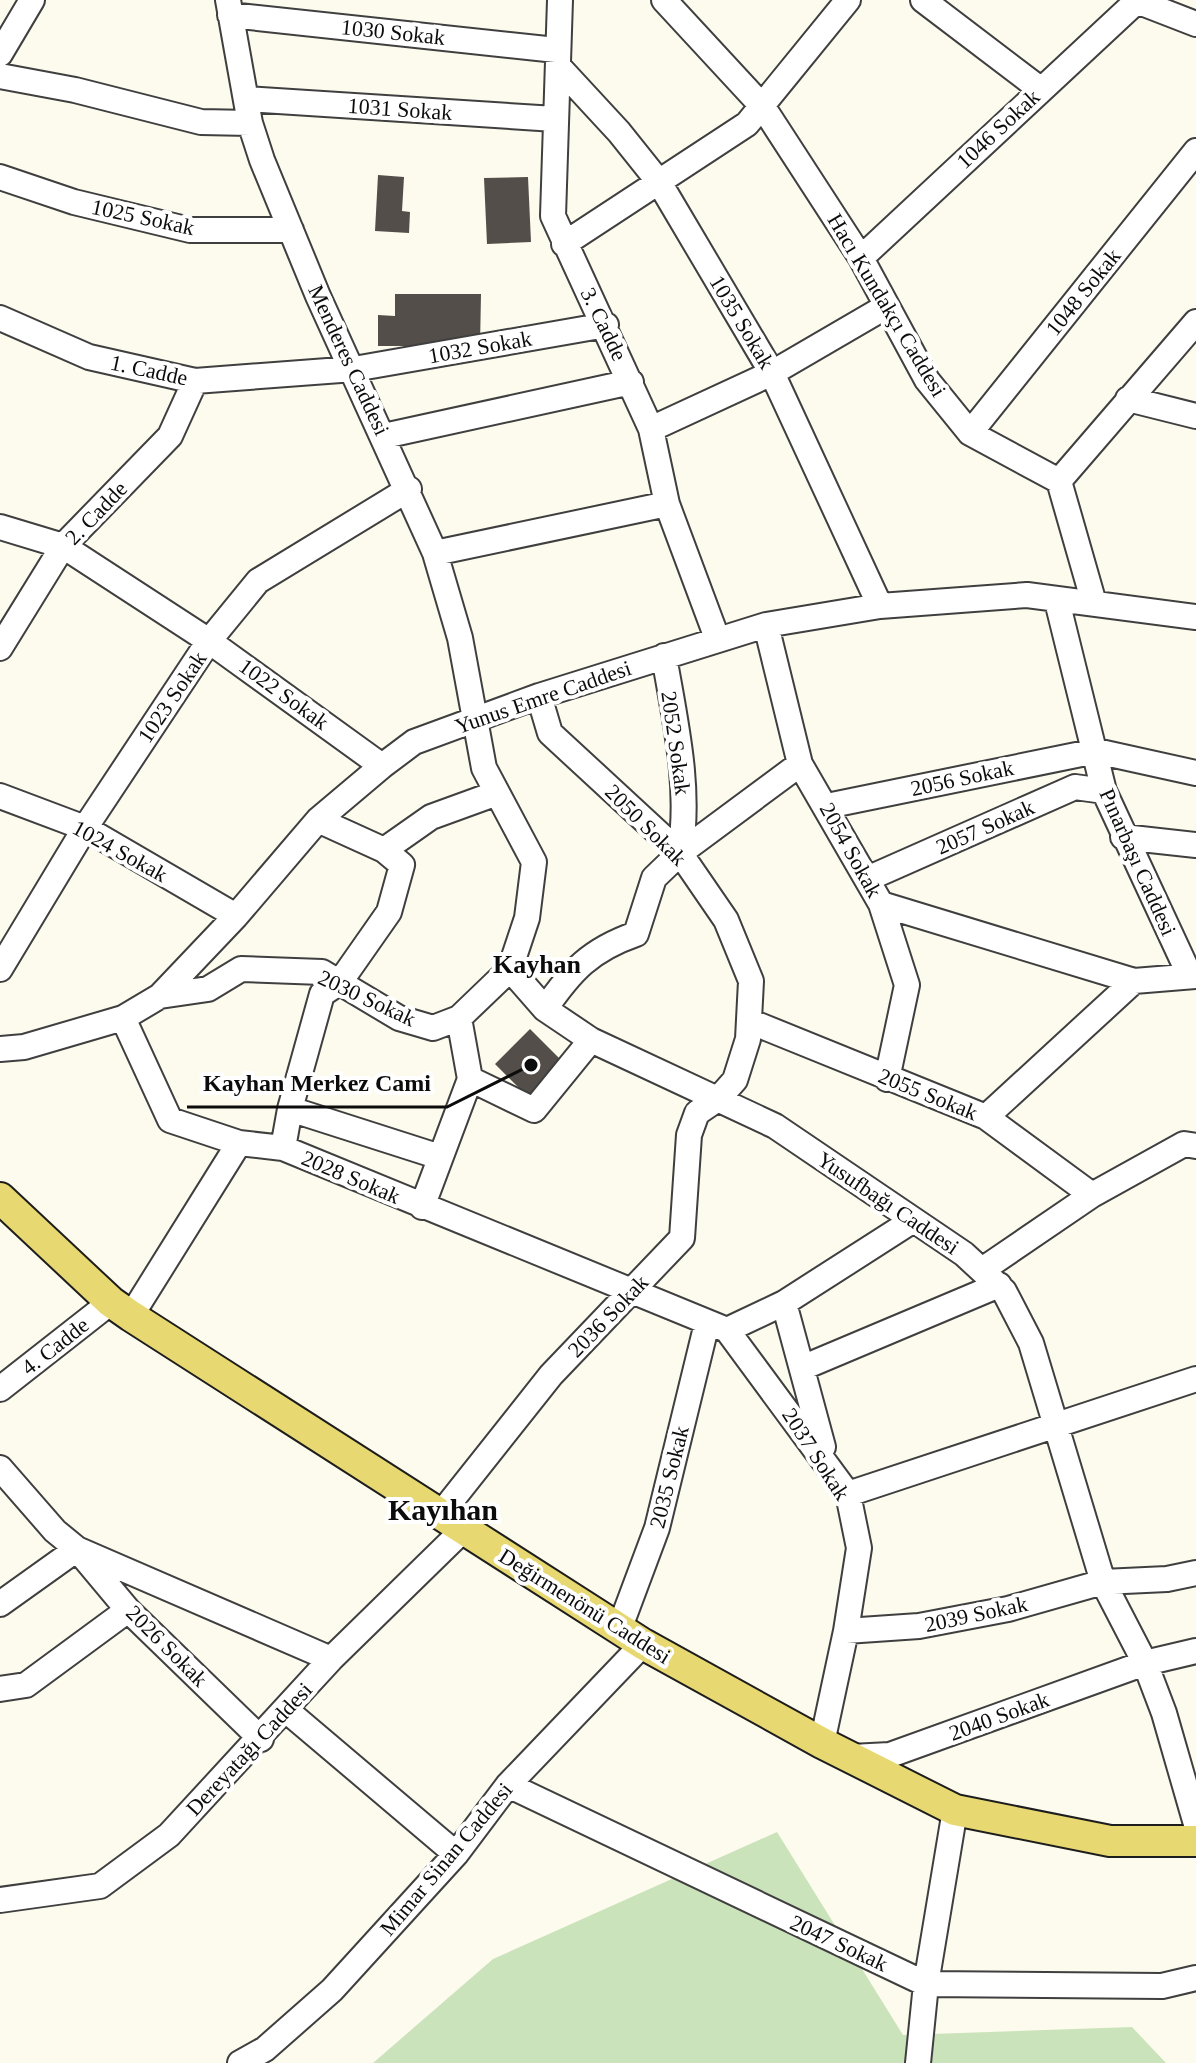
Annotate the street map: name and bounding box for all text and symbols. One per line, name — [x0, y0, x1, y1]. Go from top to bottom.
street label: 1030 Sokak — [340, 14, 446, 50]
street label: 1046 Sokak — [951, 84, 1045, 174]
street label: 1031 Sokak — [347, 93, 453, 125]
street label: 1025 Sokak — [89, 194, 197, 240]
street label: Hacı Kundakçı Caddesi — [822, 209, 952, 401]
street label: 1048 Sokak — [1040, 244, 1126, 340]
street label: 1035 Sokak — [704, 271, 780, 373]
street label: Menderes Caddesi — [303, 281, 395, 439]
street label: 3. Cadde — [576, 283, 632, 365]
street label: 1032 Sokak — [426, 326, 534, 368]
street label: 1. Cadde — [108, 350, 190, 390]
street label: 2. Cadde — [60, 476, 132, 550]
street label: 1023 Sokak — [132, 647, 212, 747]
street label: 1022 Sokak — [234, 653, 334, 735]
street label: Yunus Emre Caddesi — [452, 655, 634, 739]
street label: 2052 Sokak — [656, 690, 696, 796]
street label: 2056 Sokak — [908, 755, 1016, 801]
street label: 2050 Sokak — [600, 779, 692, 871]
street label: Pınarbaşı Caddesi — [1094, 785, 1182, 939]
street label: 2057 Sokak — [932, 794, 1038, 860]
street label: 2054 Sokak — [815, 798, 887, 902]
street label: 1024 Sokak — [68, 815, 172, 887]
district label: Kayhan — [493, 950, 582, 979]
street label: 2030 Sokak — [314, 965, 420, 1031]
callout: Kayhan Merkez Cami — [187, 1059, 447, 1107]
street label: 2055 Sokak — [875, 1063, 981, 1125]
text: Kayhan Merkez Cami — [203, 1070, 431, 1096]
street label: 2028 Sokak — [298, 1145, 404, 1209]
street label: Yusufbağı Caddesi — [812, 1146, 964, 1260]
street label: 2036 Sokak — [563, 1270, 653, 1362]
street label: 4. Cadde — [16, 1312, 94, 1380]
street label: 2037 Sokak — [777, 1403, 855, 1505]
street label: 2035 Sokak — [644, 1423, 694, 1531]
district label: Kayıhan — [388, 1493, 498, 1526]
street label: Değirmenönü Caddesi — [495, 1543, 675, 1669]
street label: 2039 Sokak — [922, 1591, 1030, 1637]
street label: 2026 Sokak — [121, 1600, 213, 1692]
street label: Dereyatağı Caddesi — [181, 1677, 317, 1821]
street label: 2040 Sokak — [946, 1686, 1052, 1746]
street label: Mimar Sinan Caddesi — [375, 1777, 517, 1941]
street label: 2047 Sokak — [786, 1910, 892, 1976]

